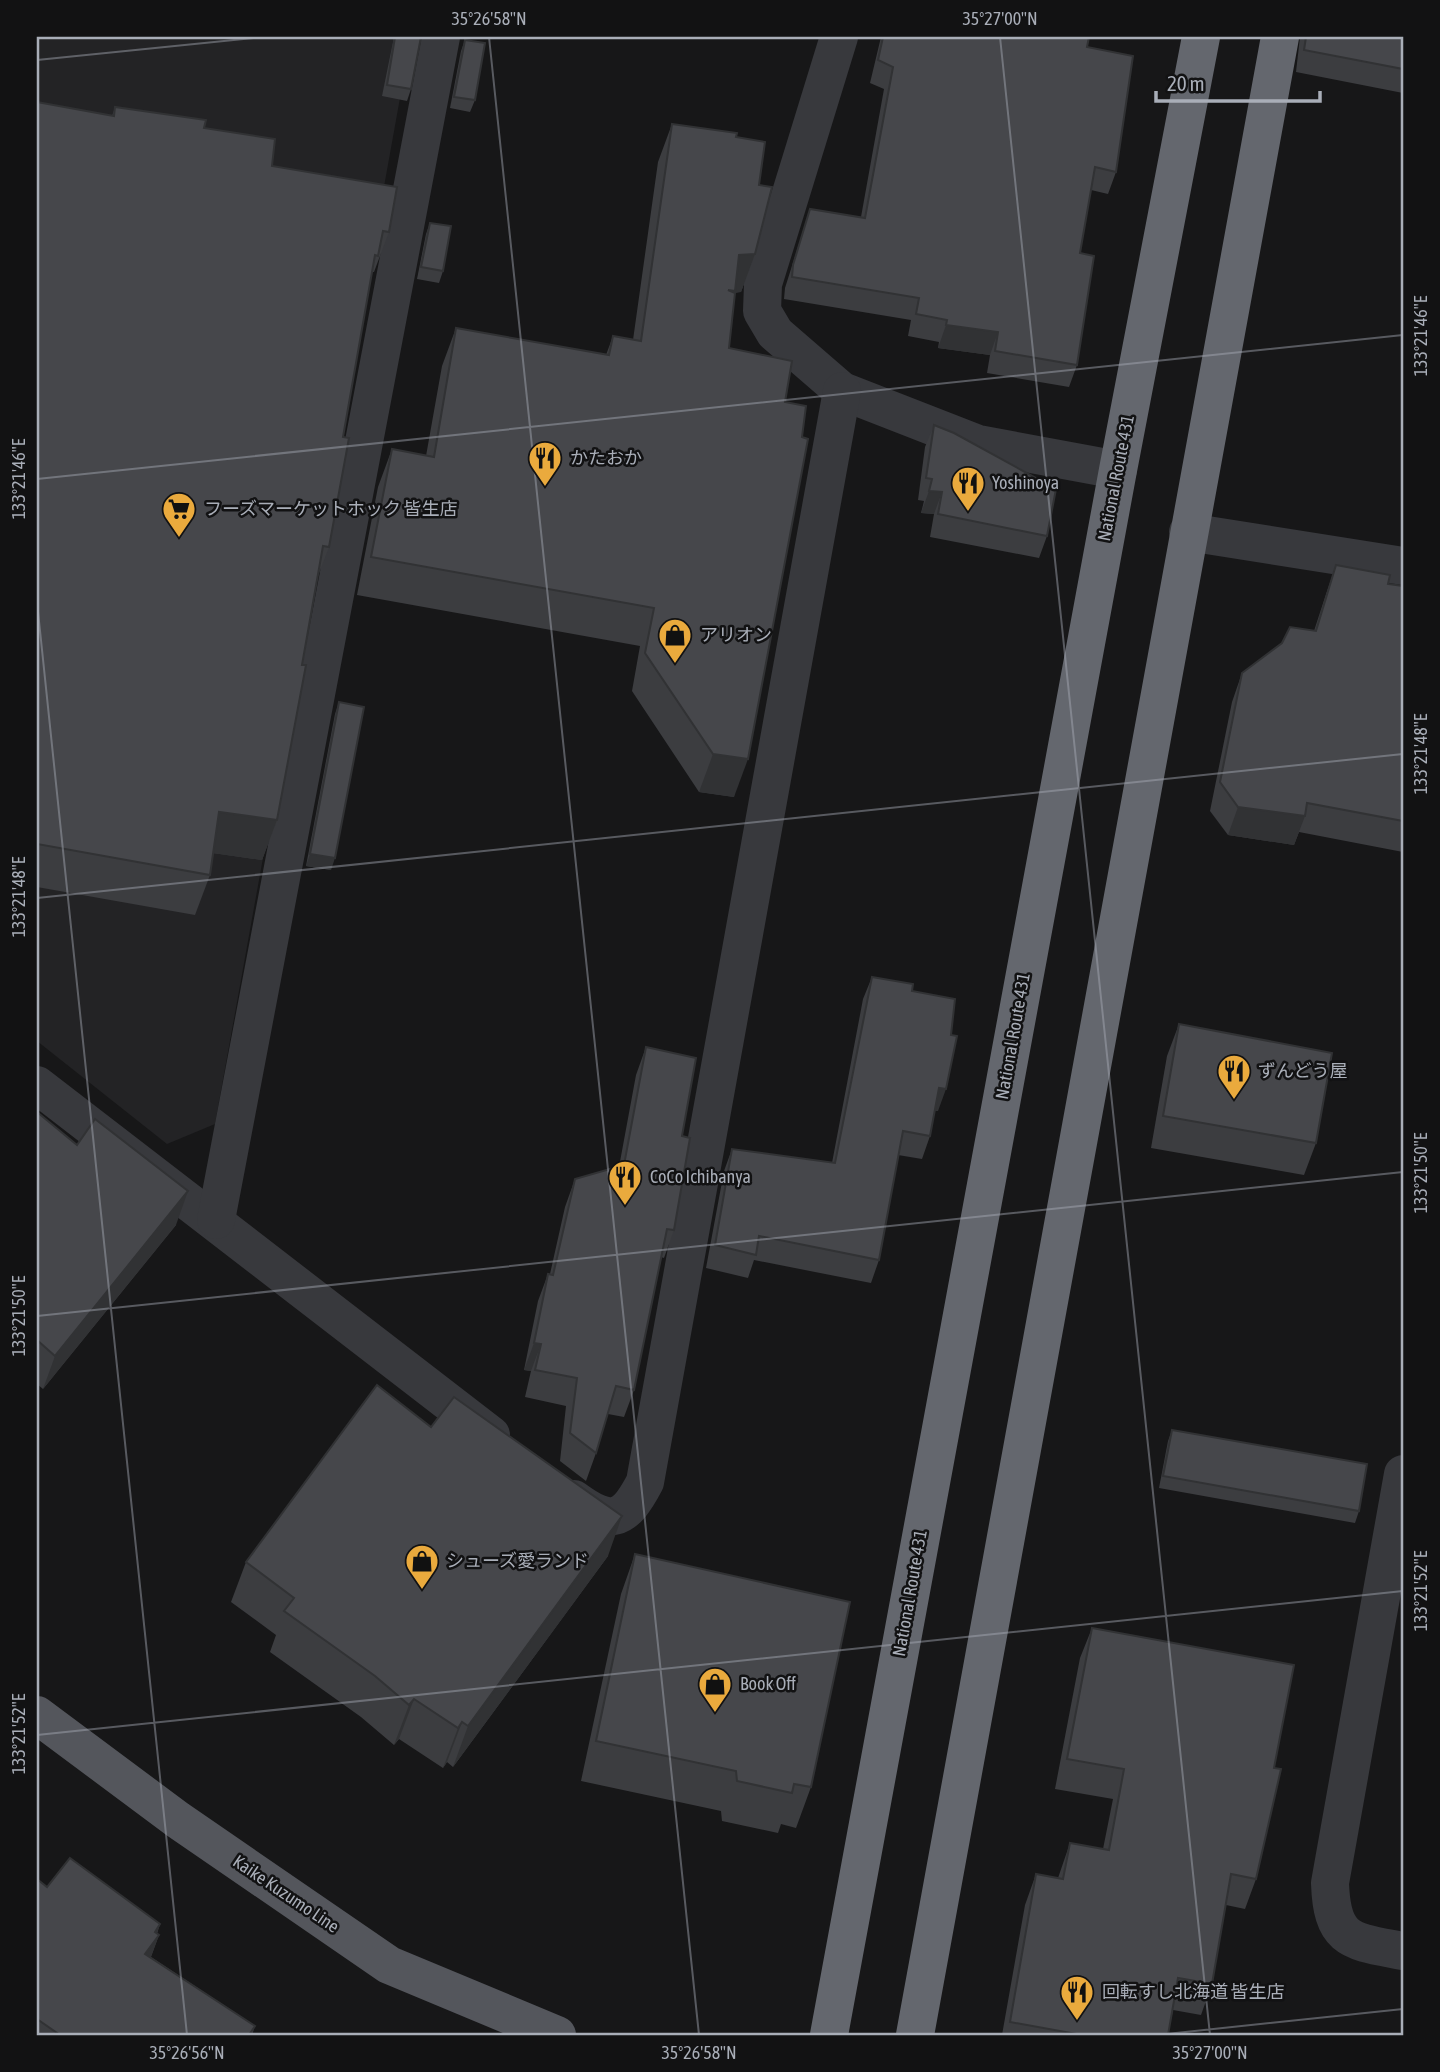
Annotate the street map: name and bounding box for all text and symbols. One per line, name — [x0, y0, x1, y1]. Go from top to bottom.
text: 35°26'58"N — [451, 8, 527, 29]
text: 35°27'00"N — [962, 8, 1038, 29]
scale bar — [1156, 60, 1321, 104]
text: 20 m — [1167, 71, 1205, 95]
text: 133°21'46"E — [1410, 295, 1431, 376]
street label: National Route 431 — [1093, 413, 1138, 543]
text: 133°21'46"E — [8, 438, 29, 519]
restaurant icon: かたおか — [526, 439, 564, 488]
place label: かたおか — [570, 447, 642, 468]
restaurant icon: Yoshinoya — [949, 464, 987, 513]
place label: Yoshinoya — [992, 472, 1059, 493]
supermarket icon: フーズマーケットホック 皆生店 — [160, 490, 198, 539]
place label: フーズマーケットホック 皆生店 — [204, 498, 458, 519]
shop icon: アリオン — [656, 616, 694, 665]
place label: アリオン — [700, 624, 772, 645]
text: 133°21'48"E — [1410, 713, 1431, 794]
text: 133°21'48"E — [8, 856, 29, 937]
street label: National Route 431 — [991, 971, 1034, 1101]
restaurant icon: ずんどう屋 — [1215, 1052, 1253, 1101]
place label: ずんどう屋 — [1258, 1060, 1347, 1081]
text: 133°21'50"E — [1410, 1132, 1431, 1213]
restaurant icon: CoCo Ichibanya — [606, 1158, 644, 1207]
place label: CoCo Ichibanya — [650, 1166, 751, 1187]
text: 133°21'50"E — [8, 1275, 29, 1356]
street label: National Route 431 — [888, 1528, 931, 1658]
shop icon: シューズ愛ランド — [403, 1542, 441, 1591]
place label: シューズ愛ランド — [446, 1550, 589, 1571]
text: 133°21'52"E — [1410, 1550, 1431, 1631]
shop icon: Book Off — [696, 1665, 734, 1714]
place label: Book Off — [740, 1673, 796, 1694]
text: 133°21'52"E — [8, 1693, 29, 1774]
street label: Kaike Kuzumo Line — [229, 1850, 343, 1937]
restaurant icon: 回転すし北海道 皆生店 — [1058, 1973, 1096, 2022]
place label: 回転すし北海道 皆生店 — [1102, 1981, 1284, 2002]
text: 35°26'56"N — [149, 2042, 225, 2063]
text: 35°26'58"N — [661, 2042, 737, 2063]
text: 35°27'00"N — [1172, 2042, 1248, 2063]

